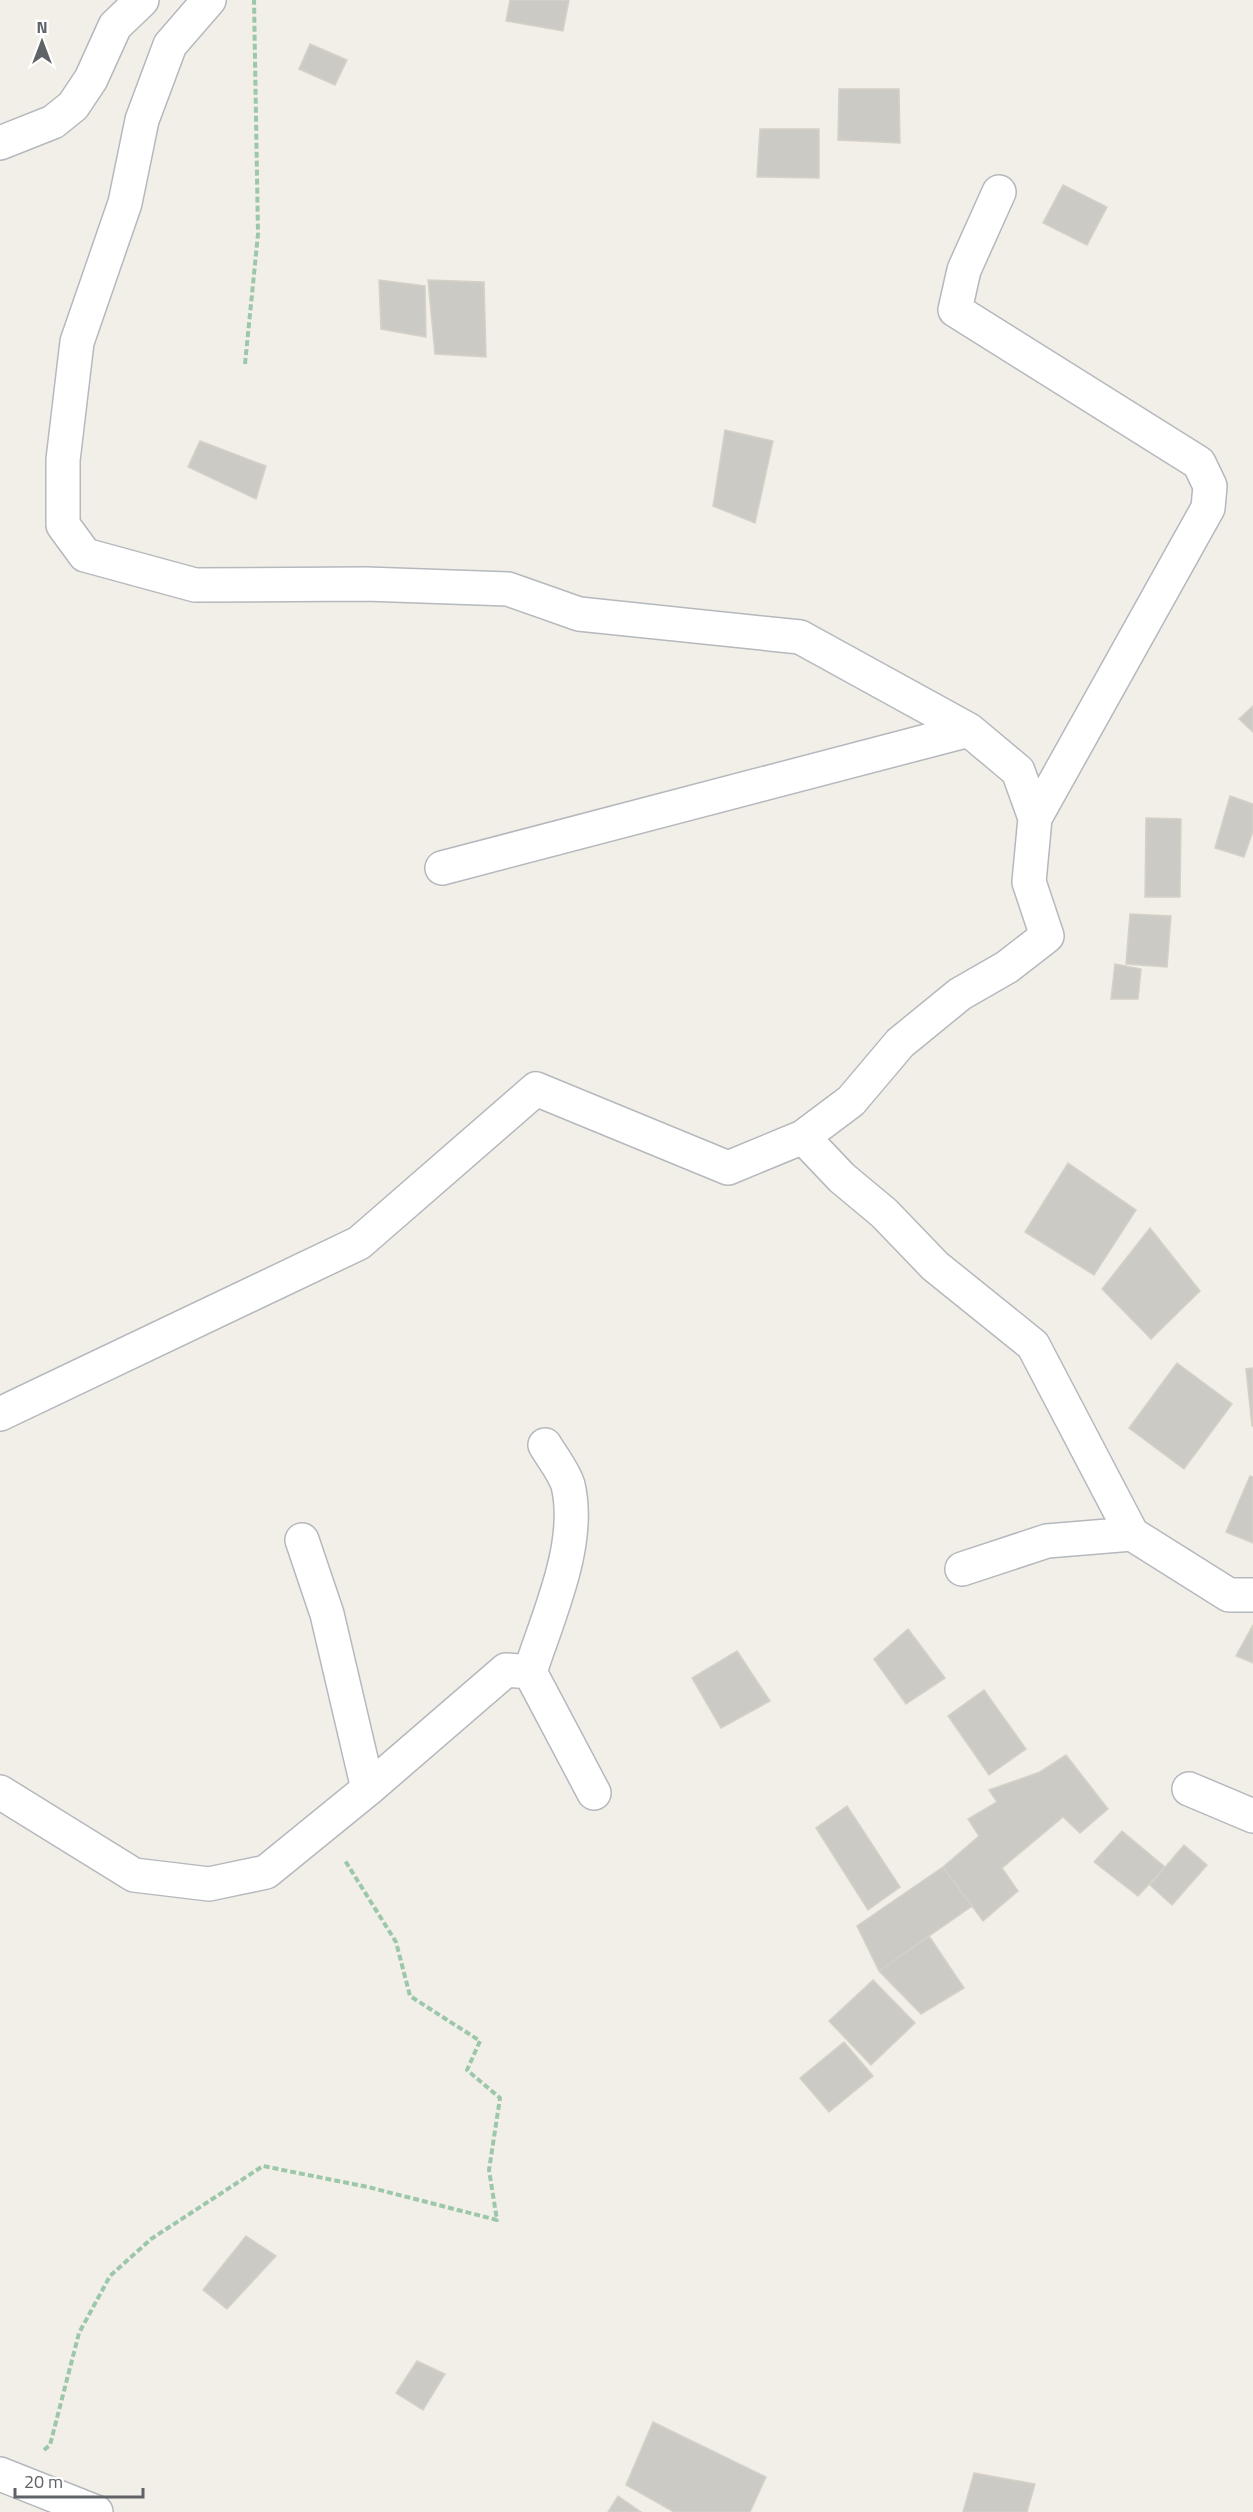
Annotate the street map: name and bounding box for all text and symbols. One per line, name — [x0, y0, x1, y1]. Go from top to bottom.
north arrow — [12, 12, 72, 72]
text: N — [36, 15, 48, 39]
scale bar — [15, 2461, 142, 2499]
text: 20 m — [24, 2468, 63, 2495]

